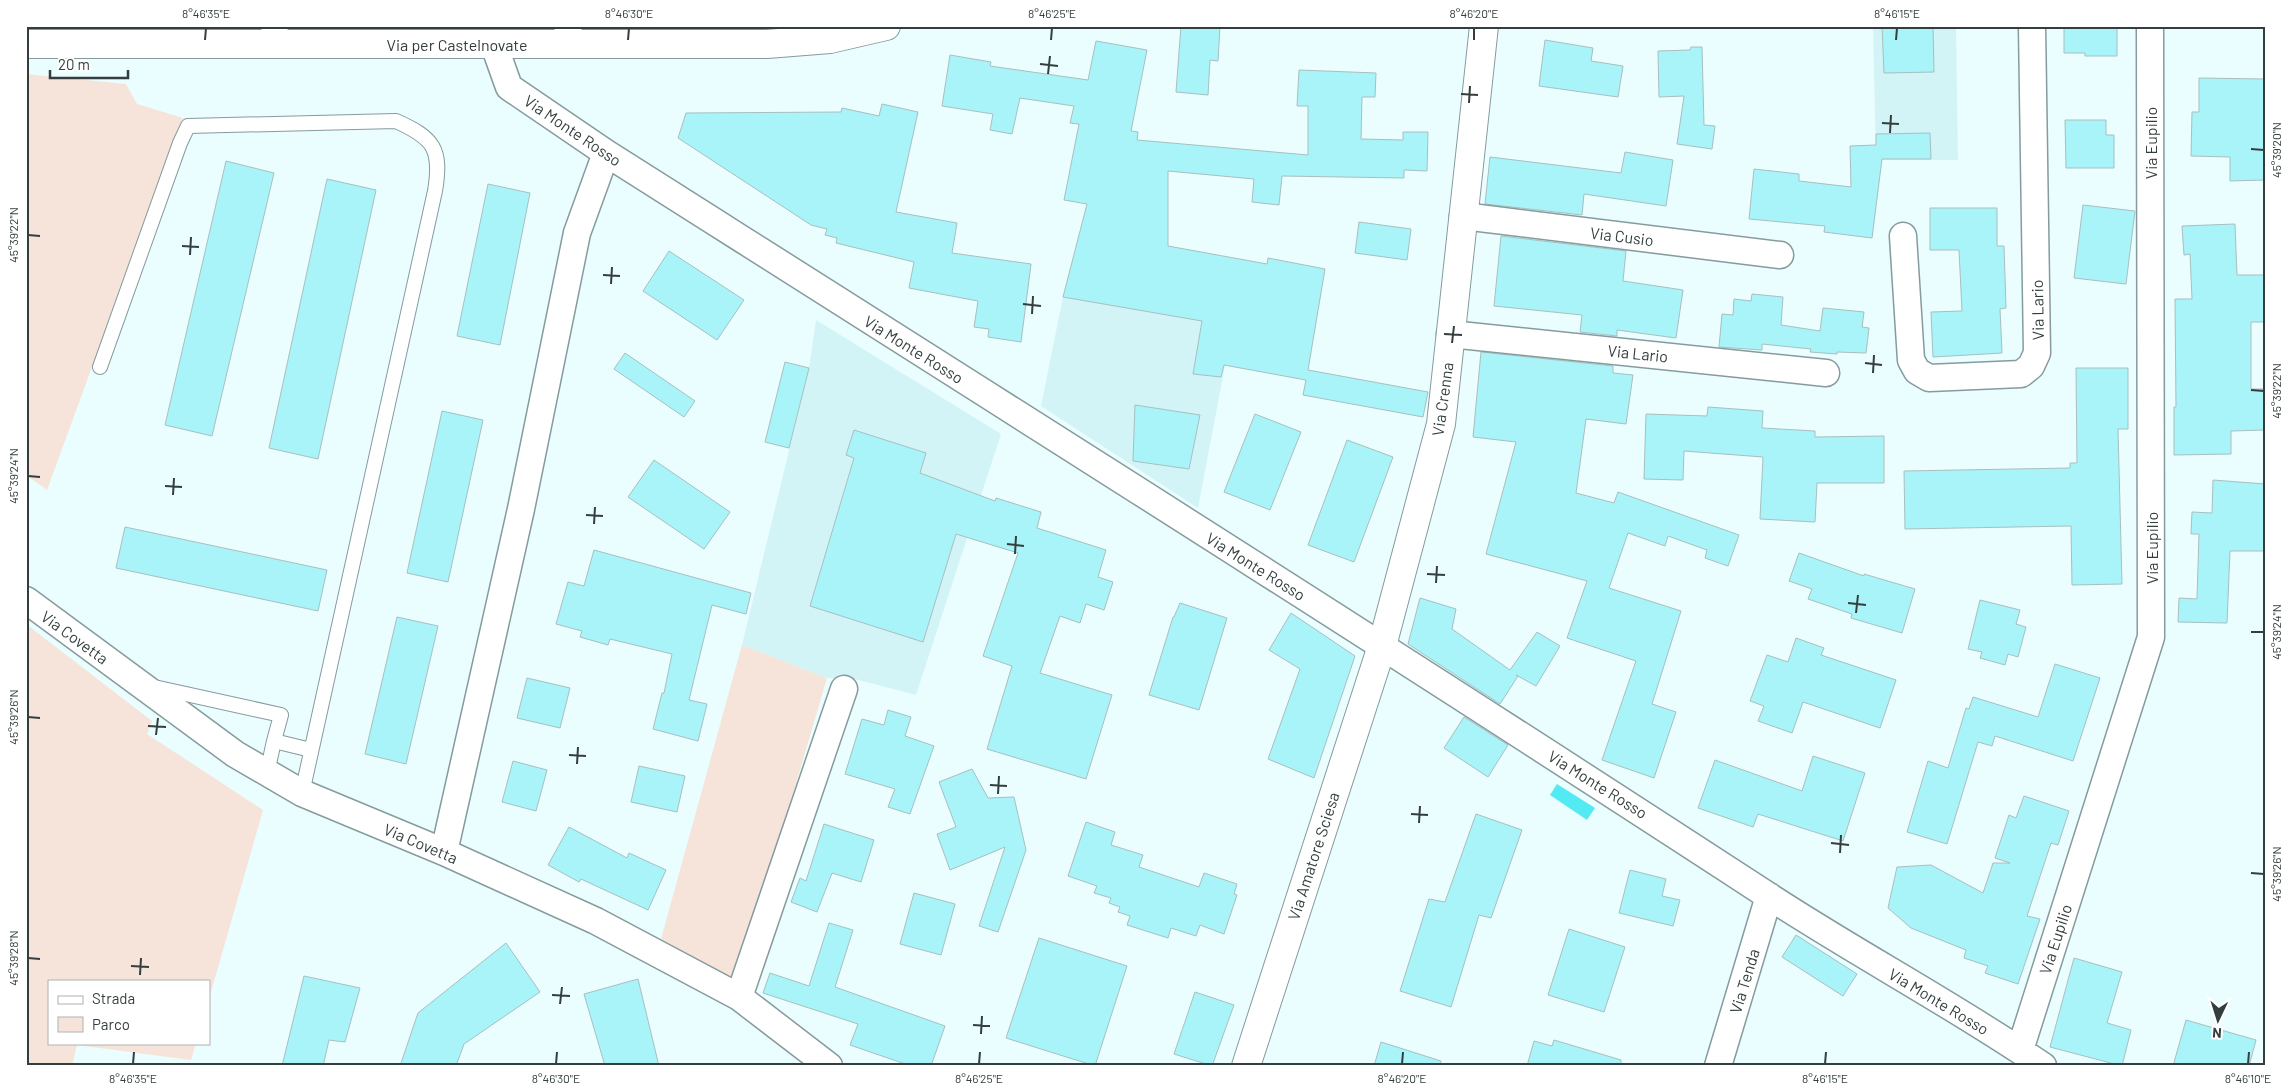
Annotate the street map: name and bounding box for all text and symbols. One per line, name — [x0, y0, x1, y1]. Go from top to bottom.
text: 8°46'35"E — [182, 6, 230, 20]
text: 8°46'30"E — [605, 6, 653, 20]
text: 8°46'25"E — [1028, 6, 1076, 20]
text: 8°46'20"E — [1450, 6, 1498, 20]
text: 8°46'15"E — [1874, 6, 1920, 20]
street label: Via per Castelnovate — [387, 35, 527, 54]
scale bar — [50, 48, 128, 80]
text: 20 m — [58, 55, 90, 73]
street label: Via Monte Rosso — [521, 90, 625, 170]
street label: Via Eupilio — [2141, 107, 2160, 179]
text: 45°39'20"N — [2269, 122, 2283, 178]
text: 45°39'22"N — [6, 207, 20, 263]
street label: Via Cusio — [1589, 223, 1655, 249]
street label: Via Lario — [2027, 279, 2047, 341]
street label: Via Monte Rosso — [861, 311, 967, 387]
street label: Via Lario — [1607, 340, 1669, 366]
street label: Via Crenna — [1427, 361, 1457, 437]
text: 45°39'22"N — [2269, 363, 2283, 419]
text: 45°39'24"N — [6, 448, 20, 504]
street label: Via Eupilio — [2142, 512, 2161, 584]
street label: Via Monte Rosso — [1203, 528, 1309, 604]
text: 45°39'24"N — [2269, 604, 2283, 660]
street label: Via Covetta — [38, 606, 112, 668]
text: 45°39'26"N — [6, 689, 20, 745]
street label: Via Monte Rosso — [1545, 746, 1651, 822]
street label: Via Amatore Sciesa — [1283, 789, 1343, 923]
street label: Via Covetta — [381, 819, 461, 867]
text: 45°39'26"N — [2269, 846, 2283, 902]
street label: Via Eupilio — [2035, 902, 2075, 976]
text: 45°39'28"N — [6, 930, 20, 986]
street label: Via Tenda — [1725, 946, 1763, 1016]
street label: Via Monte Rosso — [1886, 964, 1992, 1038]
legend — [48, 980, 210, 1044]
text: Strada — [92, 989, 135, 1007]
north arrow — [2194, 994, 2244, 1044]
text: Parco — [92, 1015, 130, 1033]
text: N — [2212, 1025, 2222, 1042]
text: 8°46'35"E — [109, 1071, 157, 1085]
text: 8°46'30"E — [532, 1071, 580, 1085]
text: 8°46'25"E — [955, 1071, 1003, 1085]
text: 8°46'20"E — [1378, 1071, 1426, 1085]
text: 8°46'15"E — [1802, 1071, 1848, 1085]
text: 8°46'10"E — [2225, 1071, 2271, 1085]

